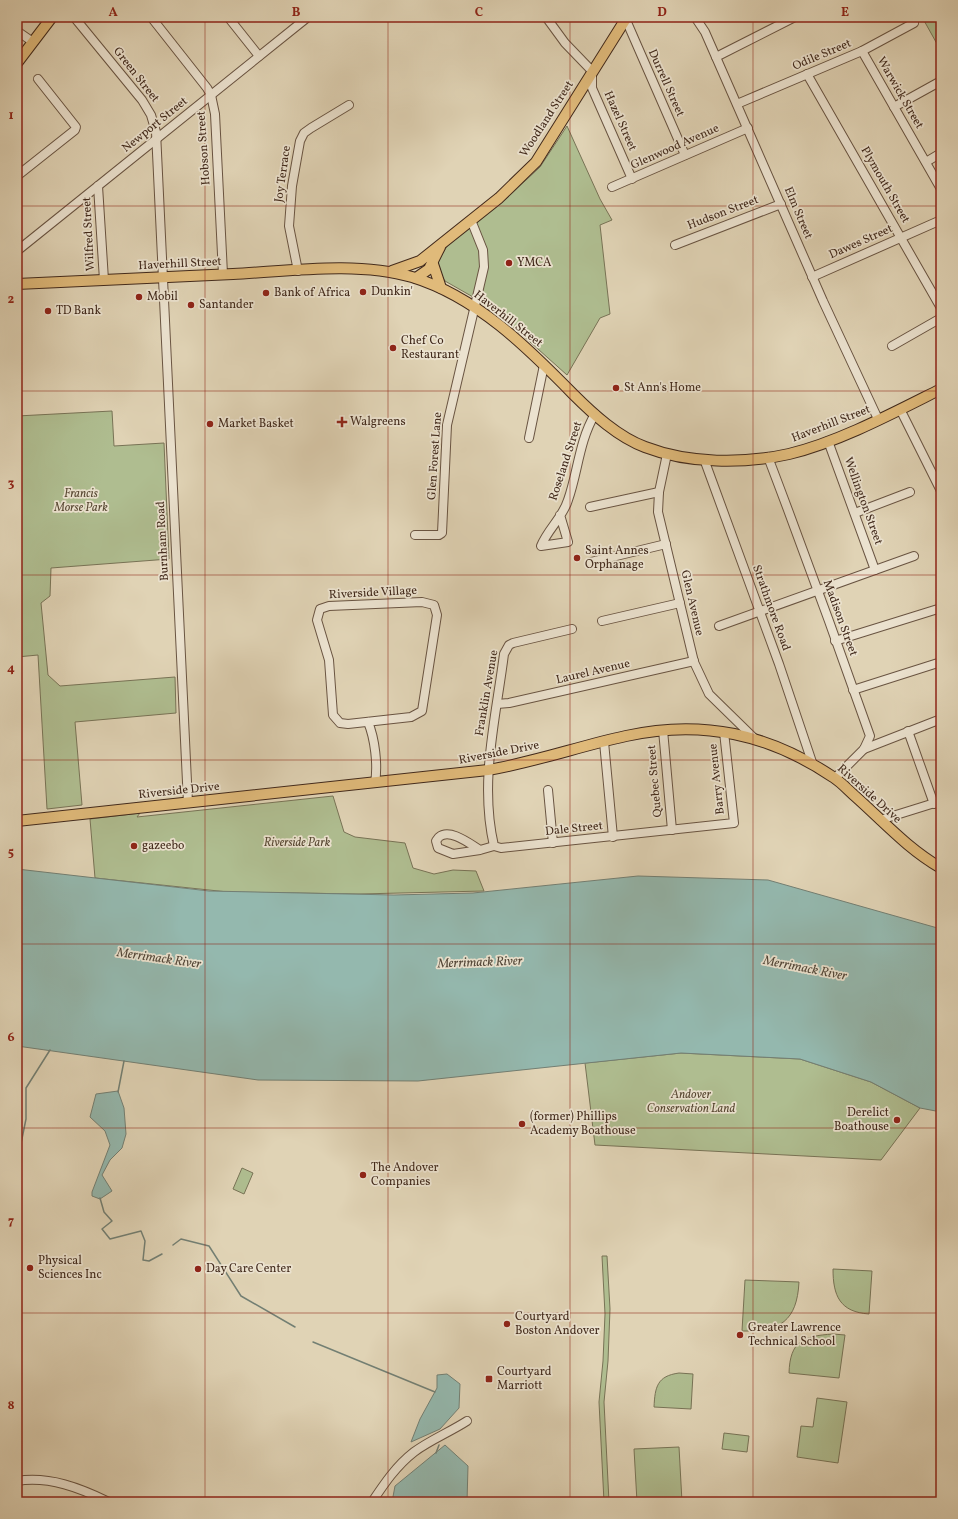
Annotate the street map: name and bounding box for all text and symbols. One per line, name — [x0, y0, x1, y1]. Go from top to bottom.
text: A — [108, 4, 118, 22]
text: B — [292, 4, 301, 22]
text: C — [475, 4, 483, 22]
text: D — [657, 4, 667, 22]
text: E — [841, 4, 849, 22]
street label: Odile Street — [790, 35, 854, 75]
street label: Green Street — [109, 44, 163, 106]
street label: Durrell Street — [644, 47, 688, 119]
street label: Warwick Street — [873, 54, 927, 132]
street label: Woodland Street — [516, 78, 578, 160]
street label: Hazel Street — [600, 88, 640, 154]
street label: Newport Street — [119, 94, 191, 156]
text: 1 — [8, 107, 14, 125]
street label: Hobson Street — [193, 110, 215, 186]
street label: Glenwood Avenue — [628, 120, 722, 174]
street label: Joy Terrace — [271, 144, 295, 204]
street label: Plymouth Street — [857, 144, 913, 226]
street label: Elm Street — [780, 184, 816, 242]
street label: Hudson Street — [685, 192, 761, 234]
street label: Wilfred Street — [79, 196, 99, 272]
street label: Dawes Street — [827, 221, 895, 263]
street label: Haverhill Street — [138, 254, 222, 274]
place label: YMCA — [517, 255, 552, 271]
marker: YMCA — [504, 258, 514, 268]
place label: Dunkin' — [371, 284, 413, 300]
place label: Bank of Africa — [274, 285, 350, 301]
marker: Dunkin' — [358, 287, 368, 297]
street label: Haverhill Street — [470, 287, 546, 351]
marker: Bank of Africa — [261, 288, 271, 298]
place label: Mobil — [147, 289, 178, 305]
text: 2 — [8, 291, 15, 309]
marker: Mobil — [134, 292, 144, 302]
place label: Santander — [199, 297, 254, 313]
marker: Santander — [186, 300, 196, 310]
place label: TD Bank — [56, 303, 101, 319]
marker: TD Bank — [43, 306, 53, 316]
place label: Chef Co Restaurant — [401, 333, 459, 363]
marker: Chef Co Restaurant — [388, 343, 398, 353]
place label: St Ann's Home — [624, 380, 701, 396]
marker: St Ann's Home — [611, 383, 621, 393]
street label: Haverhill Street — [789, 402, 873, 446]
street label: Glen Forest Lane — [424, 411, 446, 501]
place label: Walgreens — [350, 414, 406, 430]
place label: Market Basket — [218, 416, 294, 432]
marker: Walgreens — [337, 417, 347, 427]
marker: Market Basket — [205, 419, 215, 429]
street label: Roseland Street — [546, 419, 586, 503]
street label: Wellington Street — [840, 455, 886, 547]
text: 3 — [8, 475, 15, 493]
park label: Francis Morse Park — [53, 486, 108, 516]
street label: Burnham Road — [153, 501, 173, 581]
place label: Saint Annes Orphanage — [585, 543, 649, 573]
marker: Saint Annes Orphanage — [572, 553, 582, 563]
street label: Strathmore Road — [748, 563, 794, 653]
street label: Glen Avenue — [677, 569, 707, 638]
street label: Madison Street — [819, 578, 861, 658]
street label: Riverside Village — [329, 583, 418, 603]
street label: Franklin Avenue — [472, 648, 502, 737]
street label: Laurel Avenue — [554, 656, 632, 688]
text: 4 — [7, 660, 15, 678]
street label: Riverside Drive — [457, 737, 541, 769]
street label: Barry Avenue — [705, 742, 729, 815]
street label: Quebec Street — [644, 744, 666, 818]
street label: Riverside Drive — [833, 761, 905, 827]
street label: Riverside Drive — [138, 779, 221, 803]
street label: Dale Street — [544, 818, 604, 840]
park label: Riverside Park — [264, 835, 331, 851]
place label: gazeebo — [142, 838, 184, 854]
marker: gazeebo — [129, 841, 139, 851]
text: 5 — [8, 844, 14, 862]
water label: Merrimack River — [115, 944, 202, 974]
water label: Merrimack River — [761, 952, 849, 986]
water label: Merrimack River — [436, 953, 523, 974]
text: 6 — [7, 1029, 15, 1047]
park label: Andover Conservation Land — [647, 1087, 735, 1117]
place label: Derelict Boathouse — [834, 1105, 889, 1135]
place label: (former) Phillips Academy Boathouse — [530, 1109, 636, 1139]
marker: Derelict Boathouse — [892, 1115, 902, 1125]
marker: (former) Phillips Academy Boathouse — [517, 1119, 527, 1129]
place label: The Andover Companies — [371, 1160, 439, 1190]
marker: The Andover Companies — [358, 1170, 368, 1180]
text: 7 — [8, 1213, 14, 1231]
place label: Physical Sciences Inc — [38, 1253, 102, 1283]
place label: Day Care Center — [206, 1261, 291, 1277]
marker: Physical Sciences Inc — [25, 1263, 35, 1273]
marker: Day Care Center — [193, 1264, 203, 1274]
place label: Courtyard Boston Andover — [515, 1309, 600, 1339]
marker: Courtyard Boston Andover — [502, 1319, 512, 1329]
place label: Greater Lawrence Technical School — [748, 1320, 841, 1350]
marker: Greater Lawrence Technical School — [735, 1330, 745, 1340]
place label: Courtyard Marriott — [497, 1364, 552, 1394]
marker: Courtyard Marriott — [484, 1374, 494, 1384]
text: 8 — [7, 1397, 15, 1415]

